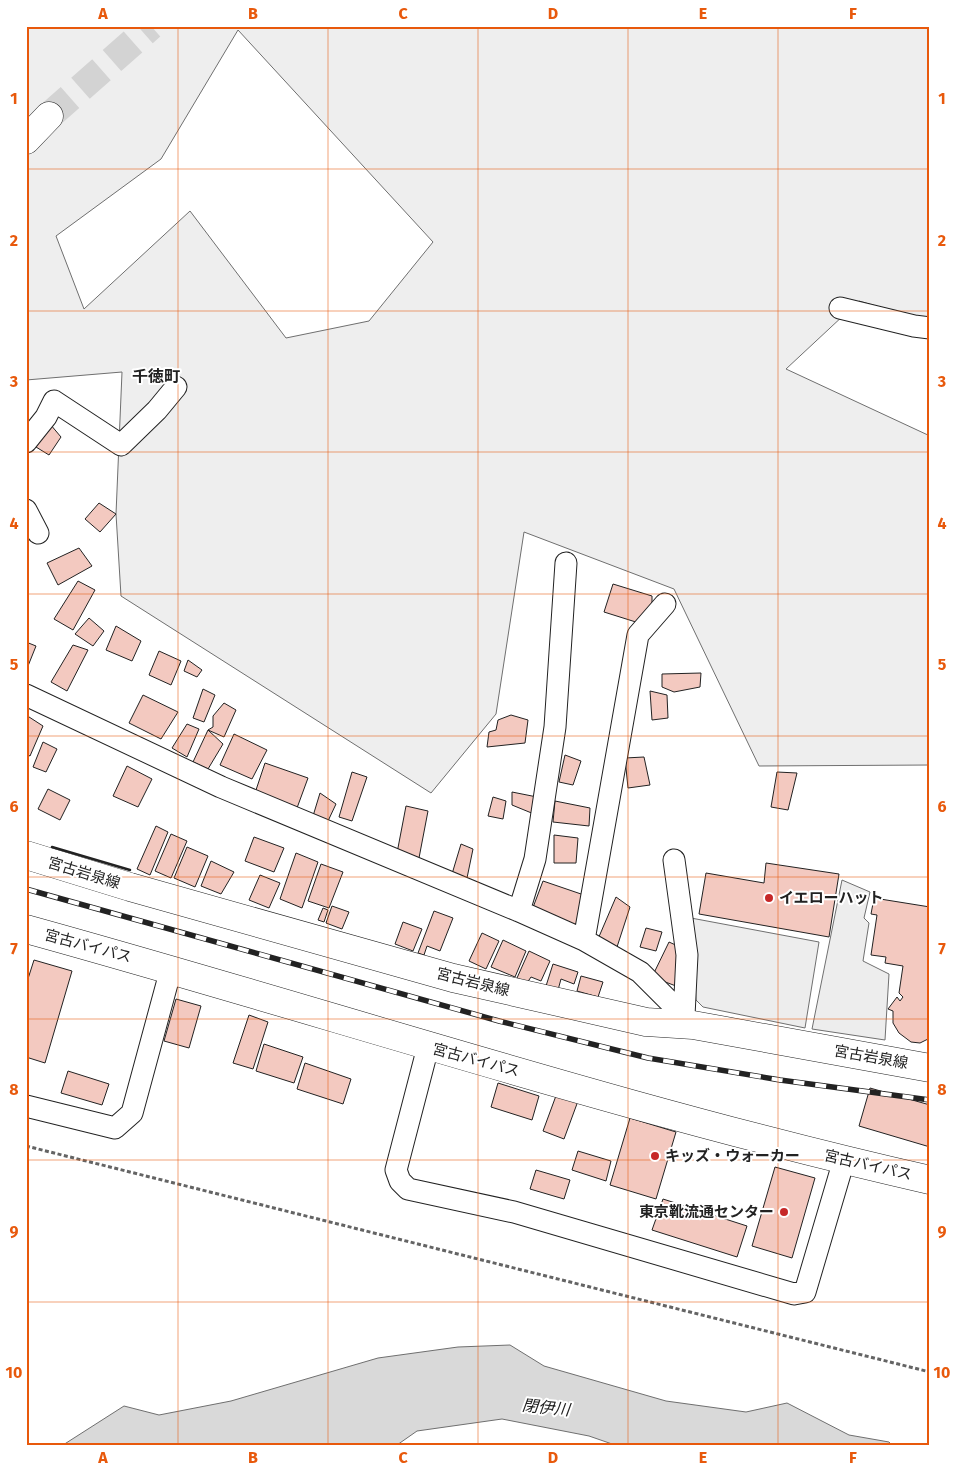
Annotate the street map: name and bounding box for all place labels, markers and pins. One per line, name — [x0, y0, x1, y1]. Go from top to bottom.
place label: イエローハット — [779, 889, 884, 907]
marker: イエローハット — [763, 892, 775, 904]
place label: キッズ・ウォーカー — [665, 1147, 800, 1165]
marker: キッズ・ウォーカー — [649, 1150, 661, 1162]
place label: 東京靴流通センター — [639, 1203, 774, 1221]
marker: 東京靴流通センター — [778, 1206, 790, 1218]

